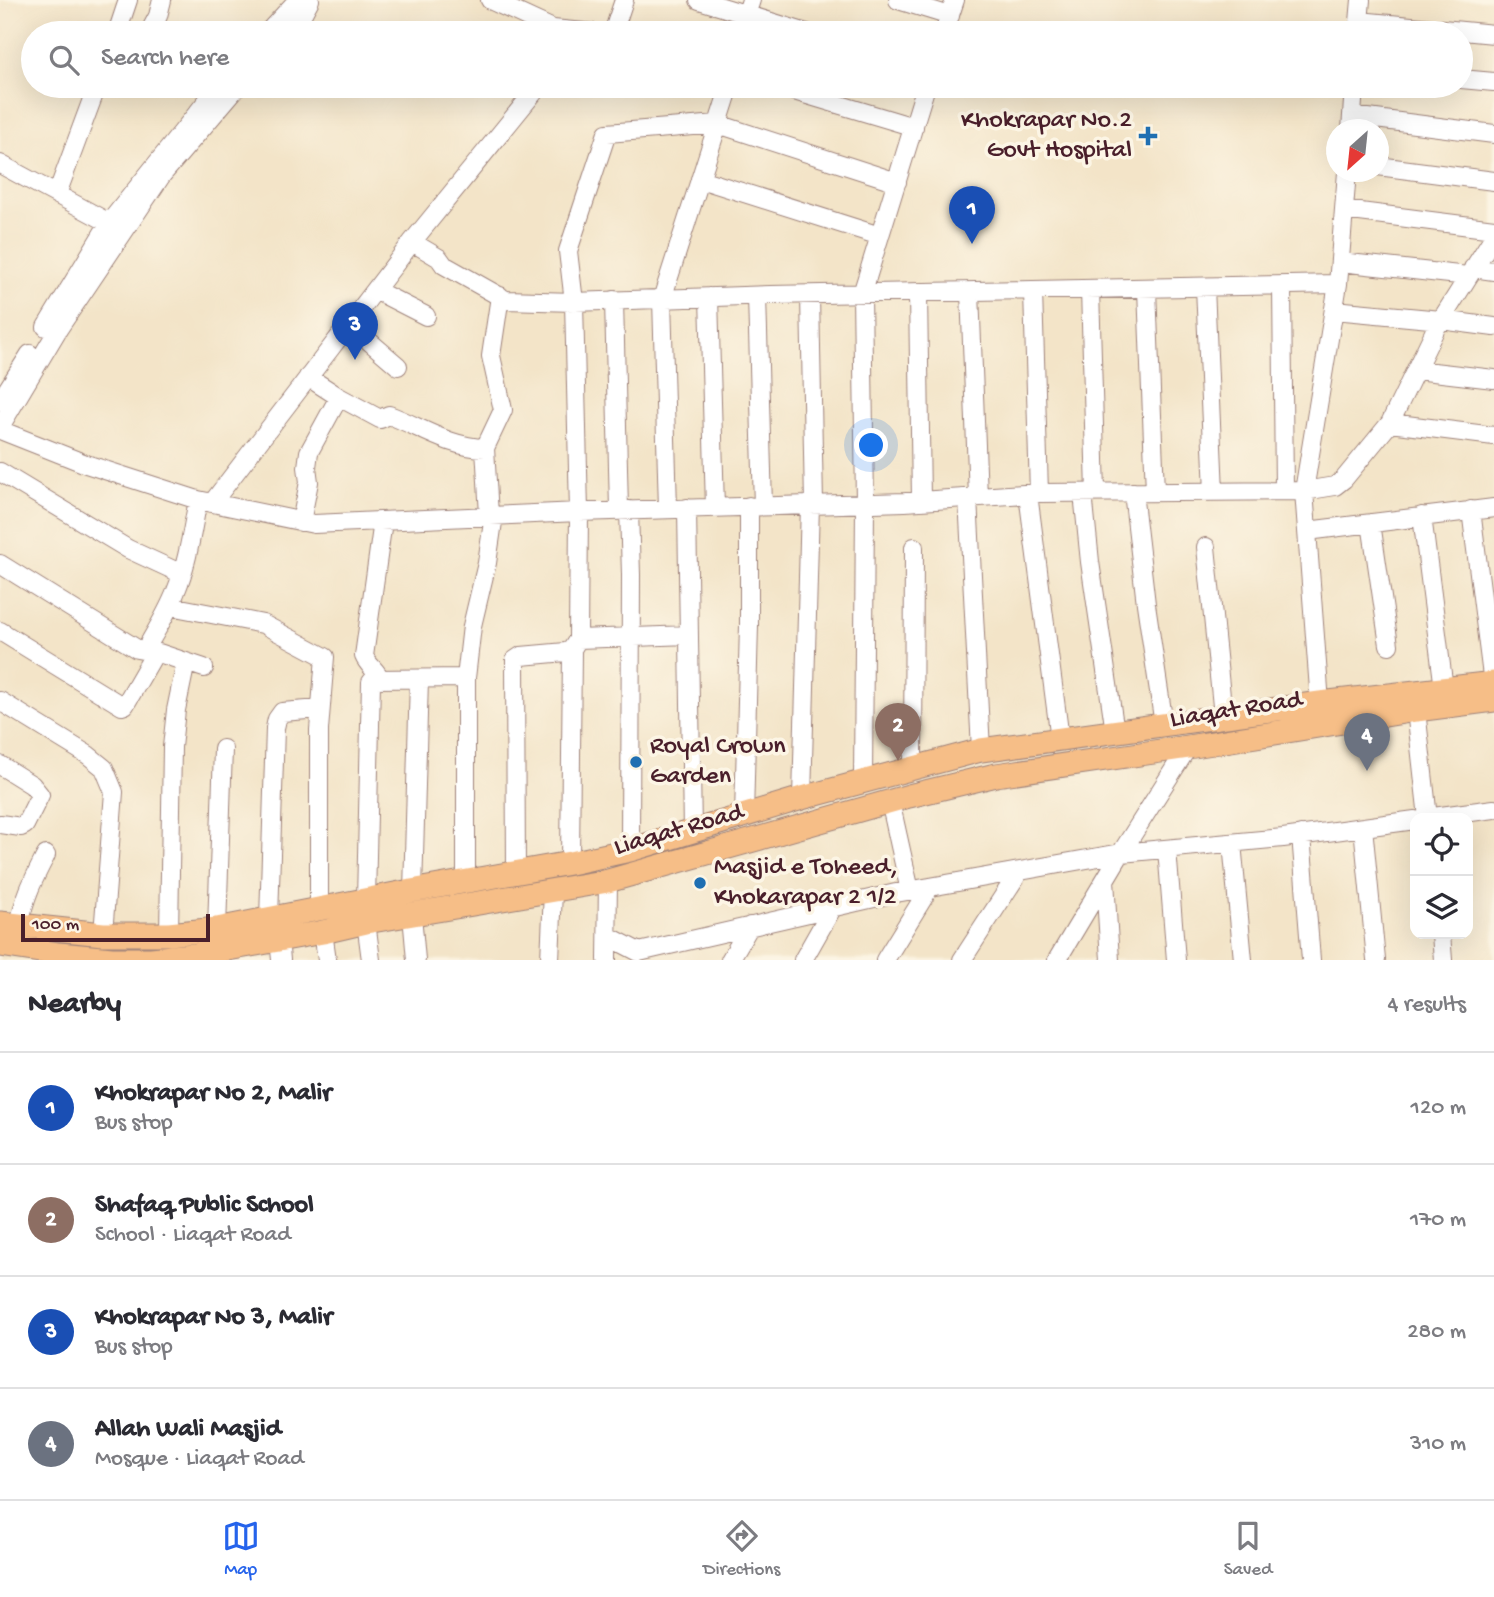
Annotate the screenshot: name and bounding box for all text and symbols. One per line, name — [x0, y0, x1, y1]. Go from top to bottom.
search box — [21, 21, 1473, 98]
icon: search — [45, 41, 83, 79]
text: Search here — [101, 44, 229, 75]
place label: Khokrapar No.2 Govt Hospital — [961, 106, 1132, 167]
north arrow — [1326, 119, 1389, 182]
marker: Khokrapar No.2 Govt Hospital — [1138, 126, 1158, 146]
pin: 1 — [949, 186, 995, 244]
pin: 3 — [332, 302, 378, 360]
your location — [854, 428, 888, 462]
street label: Liaqat Road — [1168, 685, 1306, 737]
pin: 2 — [875, 703, 921, 761]
pin: 4 — [1344, 713, 1390, 771]
place label: Royal Crown Garden — [650, 732, 786, 793]
marker: Royal Crown Garden — [628, 754, 644, 770]
street label: Liaqat Road — [611, 797, 749, 864]
map controls — [1410, 813, 1473, 939]
button: locate — [1410, 813, 1473, 876]
place label: Masjid e Toheed, Khokarapar 2 1/2 — [714, 853, 898, 914]
marker: Masjid e Toheed, Khokarapar 2 1/2 — [692, 875, 708, 891]
button: layers — [1410, 876, 1473, 939]
scale bar — [21, 911, 210, 943]
text: 100 m — [32, 914, 79, 937]
text: Nearby — [28, 988, 121, 1023]
text: 4 results — [1387, 992, 1466, 1019]
text: Khokrapar No 2, Malir — [95, 1079, 331, 1110]
text: 1 — [46, 1095, 56, 1122]
text: 120 m — [1411, 1095, 1466, 1122]
text: Bus stop — [95, 1110, 173, 1137]
text: Shafaq Public School — [95, 1191, 314, 1222]
text: 2 — [45, 1207, 57, 1234]
text: 170 m — [1410, 1207, 1466, 1234]
text: School · Liaqat Road — [95, 1222, 291, 1249]
text: Khokrapar No 3, Malir — [95, 1303, 332, 1334]
text: 3 — [45, 1319, 57, 1346]
text: 280 m — [1407, 1319, 1466, 1346]
text: Bus stop — [95, 1334, 173, 1361]
text: Allah Wali Masjid — [95, 1415, 281, 1446]
text: 4 — [46, 1431, 56, 1458]
text: 310 m — [1410, 1431, 1466, 1458]
text: Mosque · Liaqat Road — [95, 1446, 304, 1473]
tab: Map — [222, 1517, 260, 1582]
tab: Directions — [703, 1517, 780, 1582]
tab: Saved — [1224, 1517, 1272, 1582]

